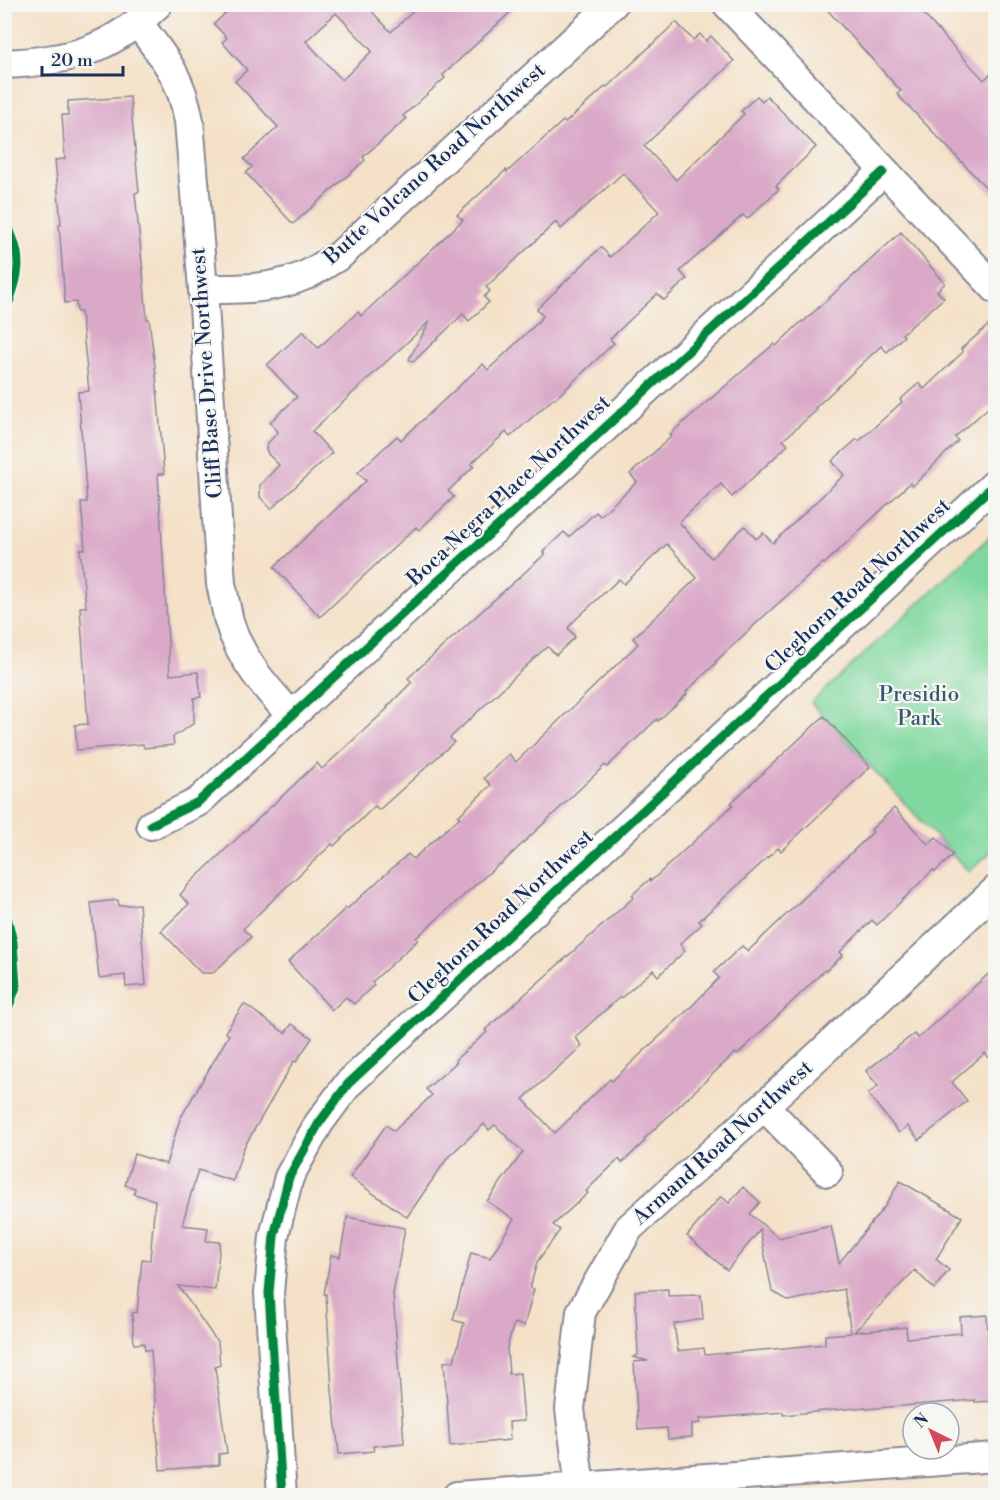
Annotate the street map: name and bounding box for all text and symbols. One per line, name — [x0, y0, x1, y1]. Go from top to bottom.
scale bar — [42, 39, 123, 77]
text: 20 m — [51, 49, 93, 72]
street label: Butte Volcano Road Northwest — [318, 57, 552, 271]
street label: Cliff Base Drive Northwest — [185, 246, 229, 499]
street label: Boca Negra Place Northwest — [401, 389, 617, 593]
street label: Cleghorn Road Northwest — [760, 493, 957, 679]
park label: Presidio Park — [879, 682, 959, 732]
street label: Cleghorn Road Northwest — [403, 824, 600, 1010]
street label: Armand Road Northwest — [627, 1055, 819, 1231]
north arrow — [901, 1401, 961, 1461]
text: N — [910, 1409, 933, 1432]

